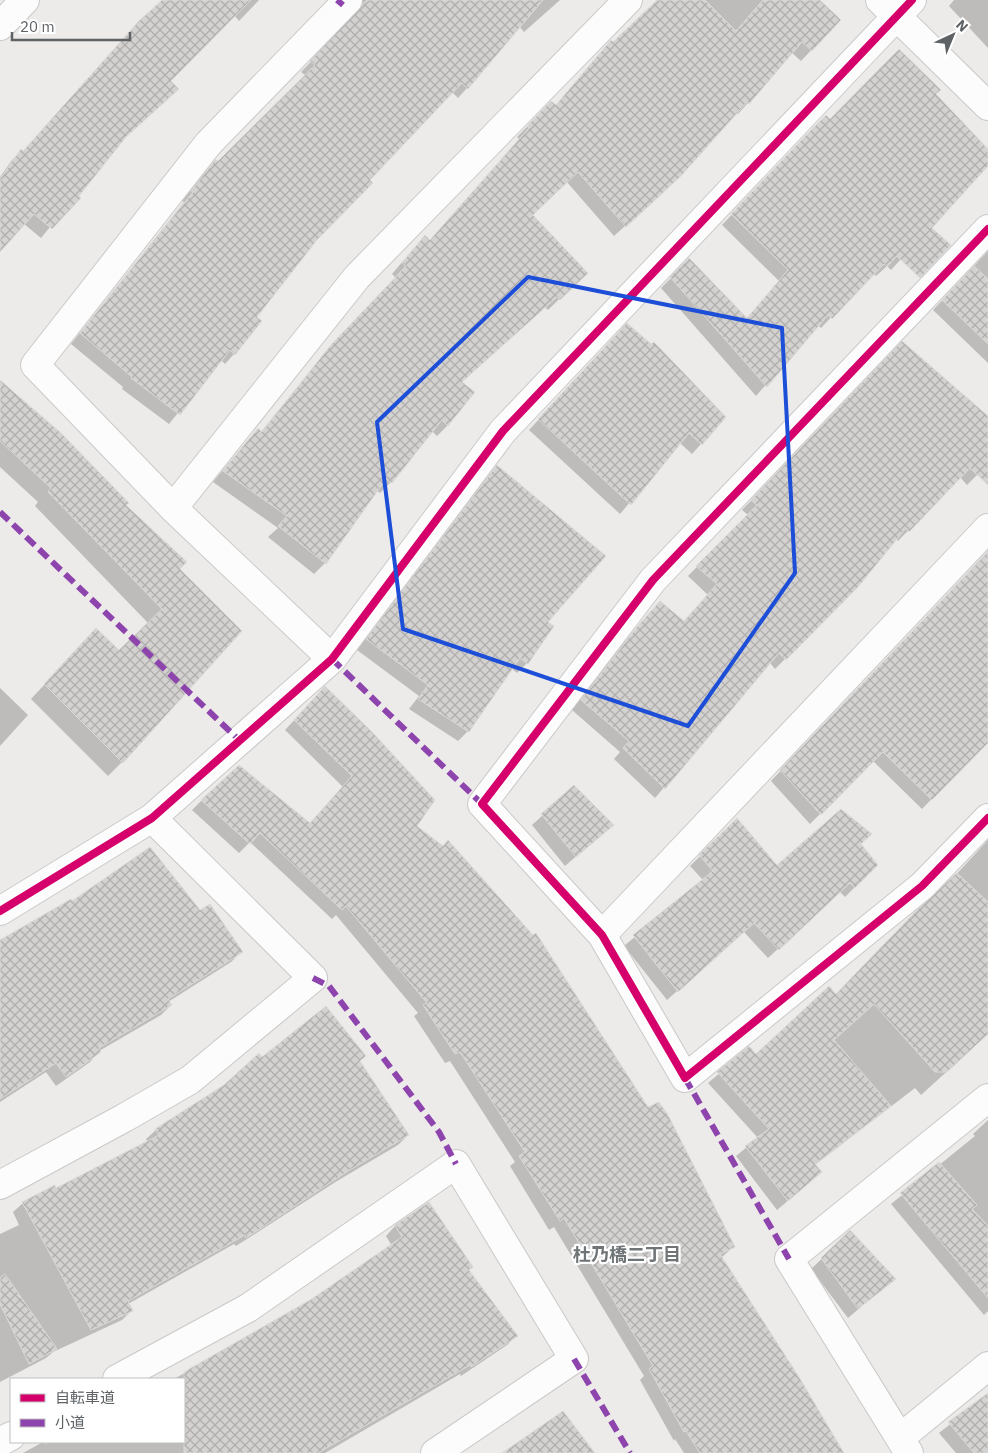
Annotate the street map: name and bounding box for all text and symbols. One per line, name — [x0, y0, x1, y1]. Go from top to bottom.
scale bar — [12, 10, 130, 42]
north arrow — [928, 10, 978, 60]
text: N — [952, 16, 972, 36]
text: 20 m — [20, 17, 55, 36]
district label: 杜乃橋二丁目 — [573, 1243, 681, 1266]
legend — [10, 1378, 185, 1443]
text: 自転車道 — [55, 1388, 115, 1407]
text: 小道 — [55, 1413, 85, 1432]

